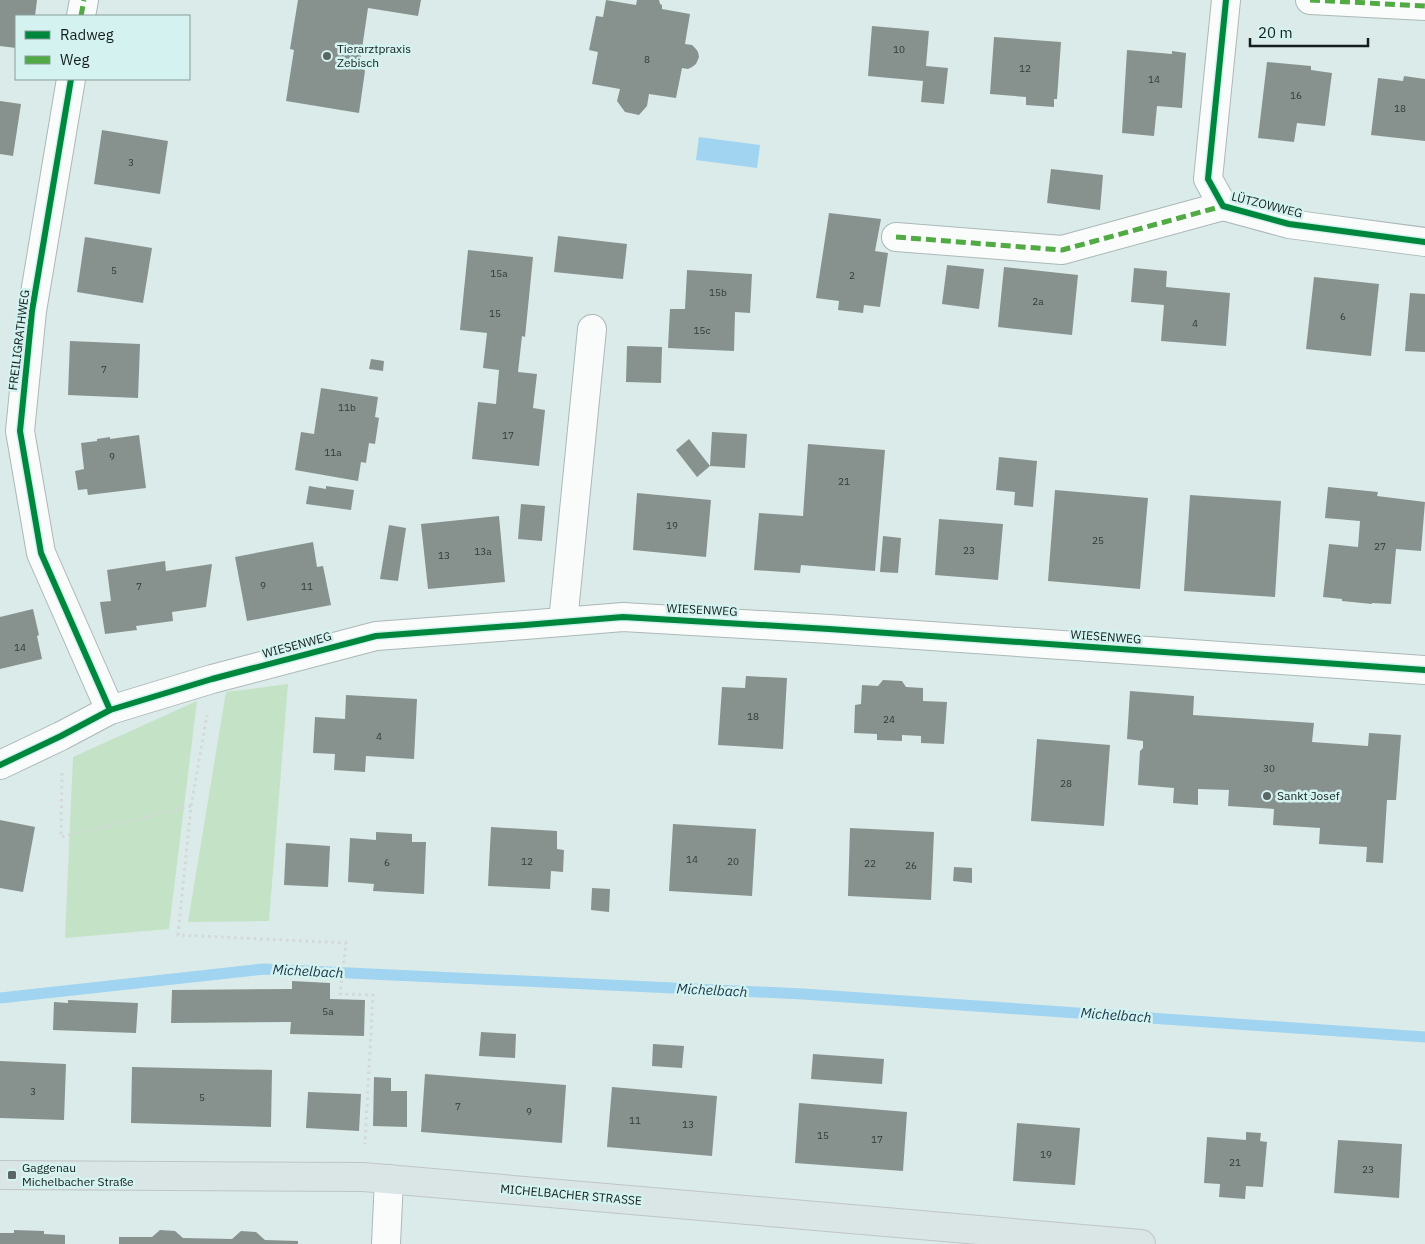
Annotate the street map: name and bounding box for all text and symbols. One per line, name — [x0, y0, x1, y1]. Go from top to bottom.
legend — [15, 15, 190, 80]
scale bar — [1250, 15, 1368, 47]
text: 20 m — [1258, 23, 1293, 42]
text: Radweg — [60, 25, 114, 44]
place label: Tierarztpraxis Zebisch — [337, 41, 411, 70]
house number: 10 — [893, 43, 905, 56]
text: Weg — [60, 50, 89, 69]
marker: Tierarztpraxis Zebisch — [321, 50, 333, 62]
house number: 8 — [644, 53, 650, 66]
house number: 12 — [1019, 62, 1031, 75]
house number: 14 — [1148, 73, 1160, 86]
house number: 16 — [1290, 89, 1302, 102]
house number: 18 — [1394, 102, 1406, 115]
house number: 3 — [128, 156, 134, 169]
street label: LÜTZOWWEG — [1230, 188, 1304, 221]
house number: 5 — [111, 264, 117, 277]
house number: 15a — [490, 267, 508, 280]
house number: 2 — [849, 269, 855, 282]
house number: 15b — [709, 286, 727, 299]
street label: FREILIGRATHWEG — [5, 289, 32, 391]
house number: 2a — [1032, 295, 1044, 308]
house number: 15 — [489, 307, 501, 320]
house number: 6 — [1340, 310, 1346, 323]
house number: 4 — [1192, 317, 1198, 330]
house number: 15c — [693, 324, 711, 337]
house number: 7 — [101, 363, 107, 376]
house number: 11b — [338, 401, 356, 414]
house number: 17 — [502, 429, 514, 442]
house number: 11a — [324, 446, 342, 459]
house number: 9 — [109, 450, 115, 463]
house number: 21 — [838, 475, 850, 488]
house number: 19 — [666, 519, 678, 532]
house number: 25 — [1092, 534, 1104, 547]
house number: 27 — [1374, 540, 1386, 553]
house number: 23 — [963, 544, 975, 557]
house number: 13a — [474, 545, 492, 558]
house number: 13 — [438, 549, 450, 562]
house number: 9 — [260, 579, 266, 592]
house number: 7 — [136, 580, 142, 593]
house number: 11 — [301, 580, 313, 593]
street label: WIESENWEG — [666, 600, 738, 619]
street label: WIESENWEG — [1070, 627, 1142, 646]
street label: WIESENWEG — [261, 628, 333, 661]
house number: 14 — [14, 641, 26, 654]
house number: 18 — [747, 710, 759, 723]
house number: 24 — [883, 713, 895, 726]
house number: 4 — [376, 730, 382, 743]
house number: 30 — [1263, 762, 1275, 775]
house number: 28 — [1060, 777, 1072, 790]
place label: Sankt Josef — [1277, 788, 1340, 803]
marker: Sankt Josef — [1261, 790, 1273, 802]
house number: 14 — [686, 853, 698, 866]
house number: 12 — [521, 855, 533, 868]
house number: 20 — [727, 855, 739, 868]
house number: 6 — [384, 856, 390, 869]
house number: 22 — [864, 857, 876, 870]
house number: 26 — [905, 859, 917, 872]
water label: Michelbach — [272, 960, 344, 982]
water label: Michelbach — [676, 979, 748, 1001]
water label: Michelbach — [1080, 1004, 1152, 1026]
house number: 5a — [322, 1005, 334, 1018]
house number: 3 — [30, 1085, 36, 1098]
house number: 5 — [199, 1091, 205, 1104]
house number: 7 — [455, 1100, 461, 1113]
house number: 9 — [526, 1105, 532, 1118]
house number: 11 — [629, 1114, 641, 1127]
house number: 13 — [682, 1118, 694, 1131]
house number: 15 — [817, 1129, 829, 1142]
house number: 17 — [871, 1133, 883, 1146]
house number: 19 — [1040, 1148, 1052, 1161]
house number: 21 — [1229, 1156, 1241, 1169]
place label: Gaggenau Michelbacher Straße — [22, 1160, 134, 1189]
house number: 23 — [1362, 1163, 1374, 1176]
marker: Gaggenau Michelbacher Straße — [6, 1169, 18, 1181]
street label: MICHELBACHER STRASSE — [500, 1181, 642, 1208]

